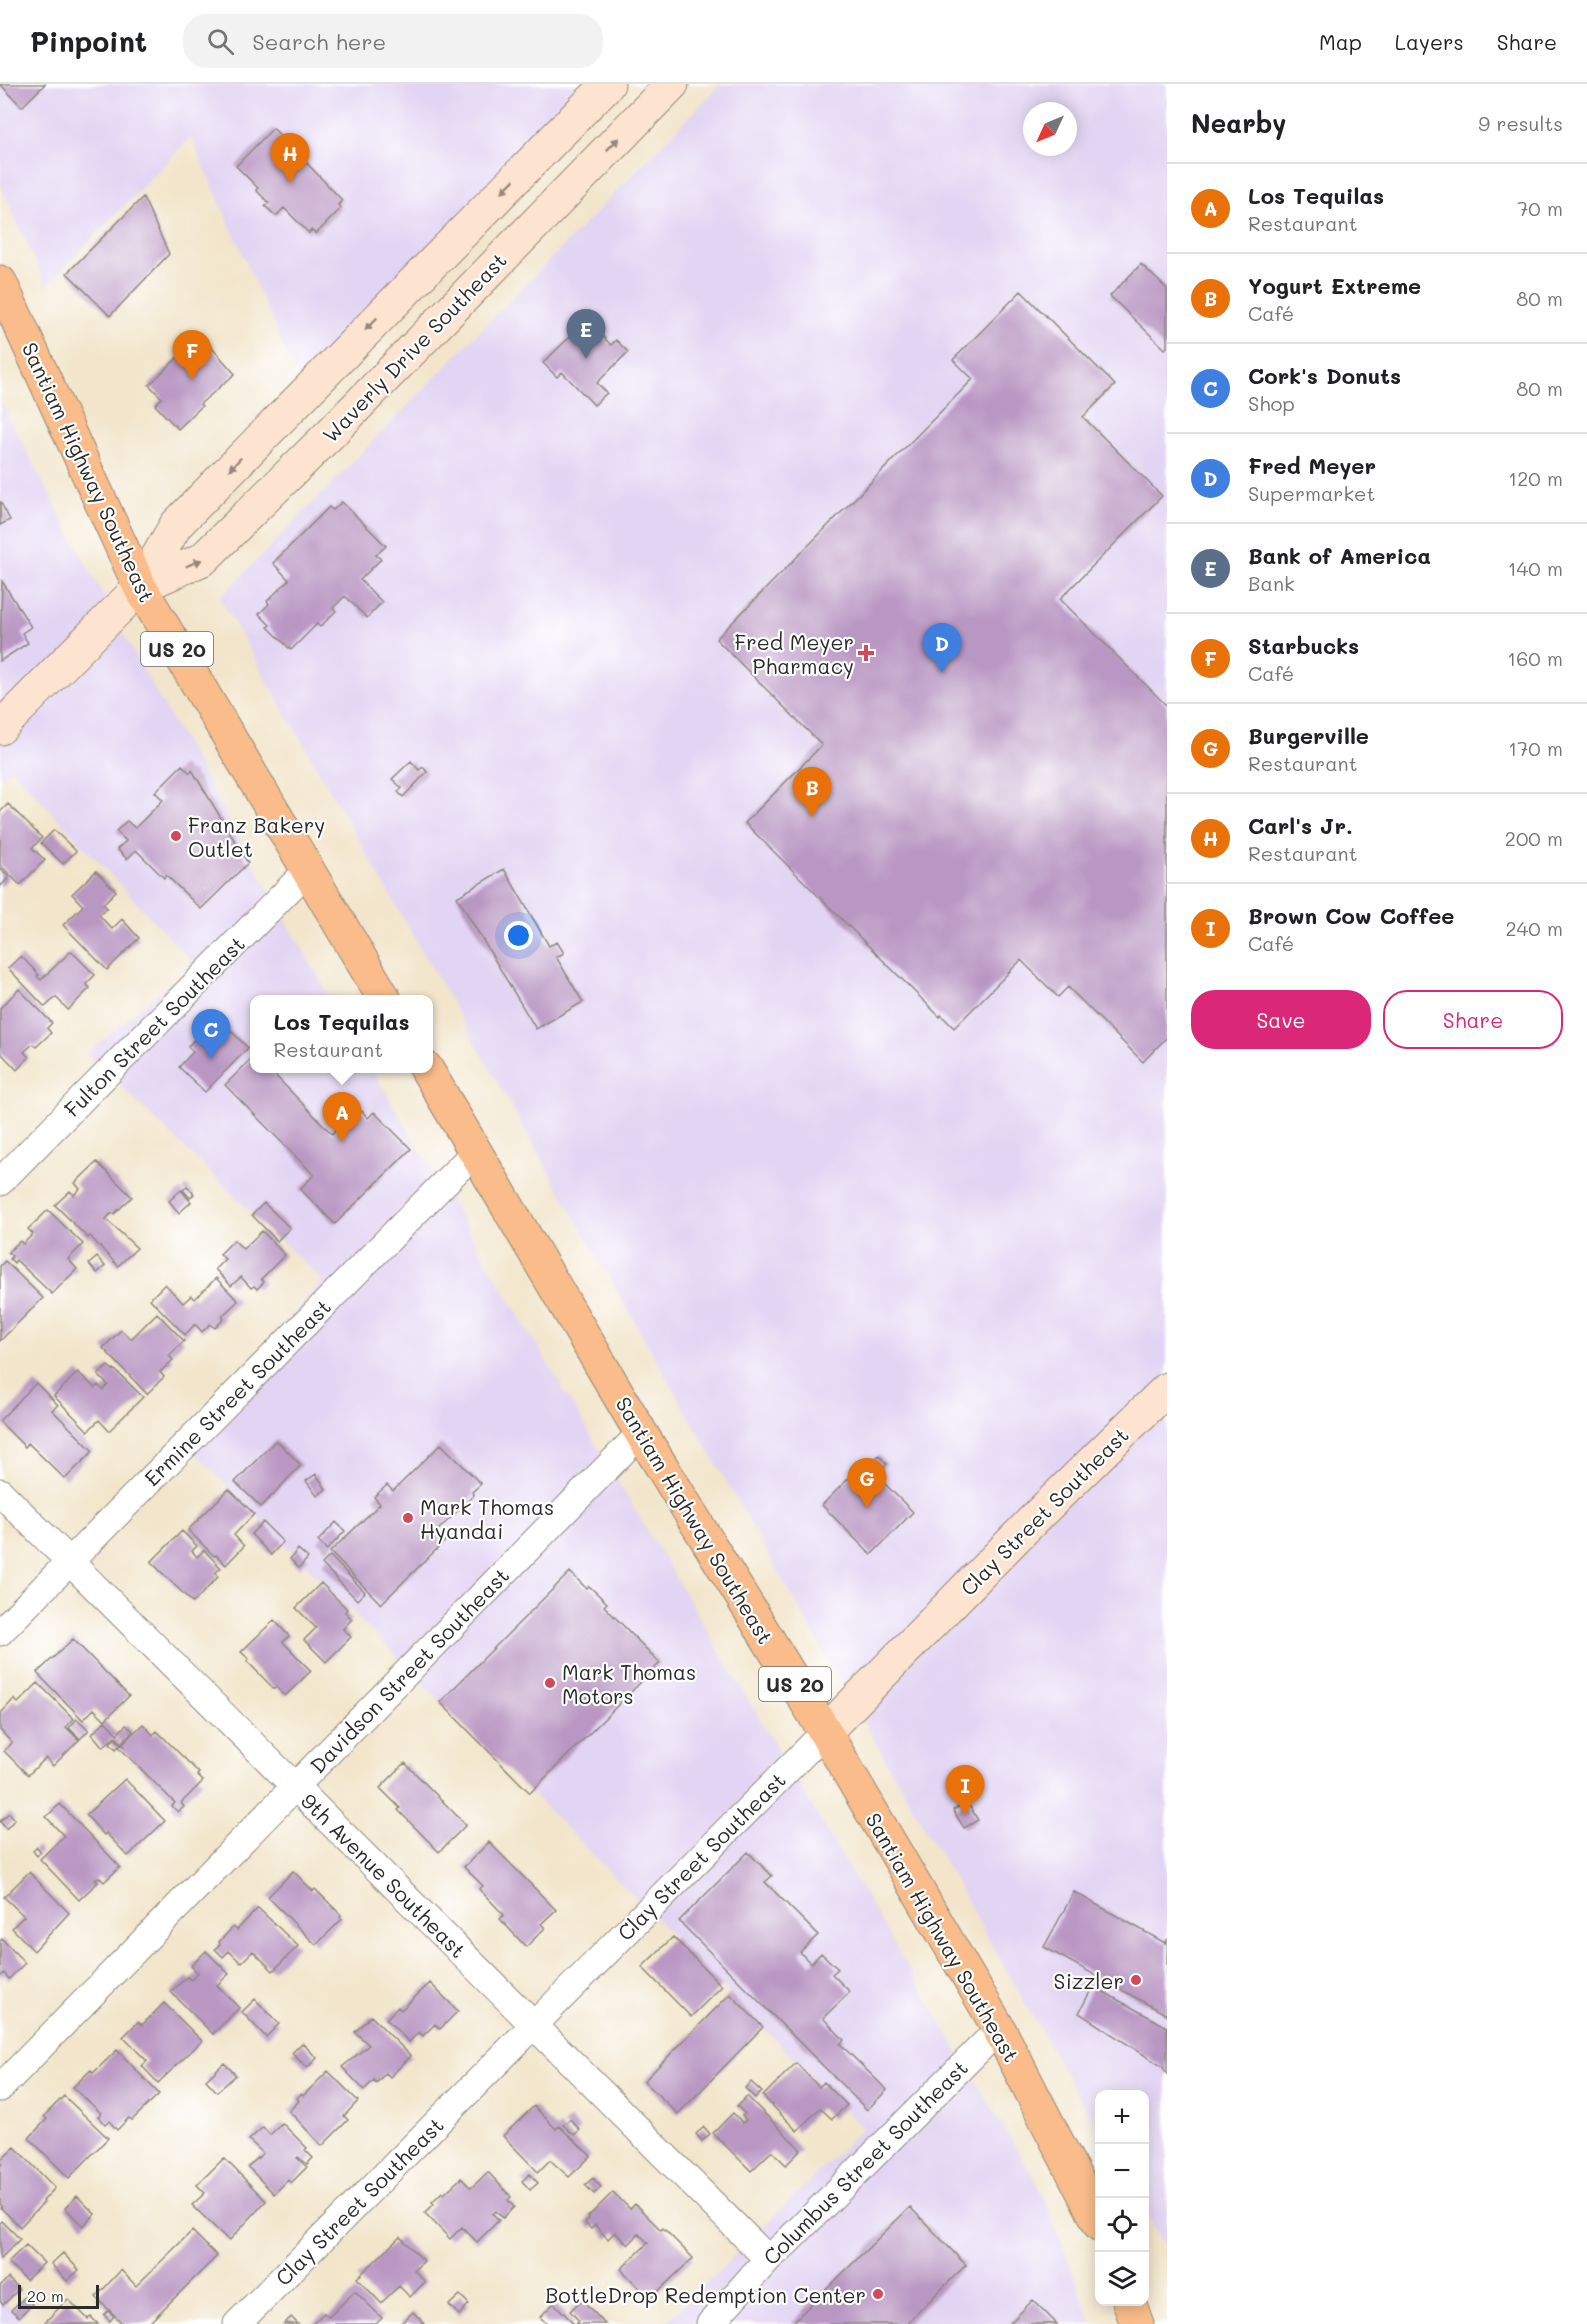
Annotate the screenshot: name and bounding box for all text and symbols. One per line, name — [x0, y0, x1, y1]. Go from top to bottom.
search box — [183, 14, 603, 68]
text: Pinpoint — [30, 23, 147, 59]
icon: search — [204, 25, 237, 58]
text: Search here — [252, 27, 386, 56]
text: Map — [1319, 28, 1362, 55]
text: Layers — [1395, 28, 1464, 55]
text: Share — [1497, 28, 1557, 55]
north arrow — [1023, 102, 1077, 156]
text: Nearby — [1191, 106, 1286, 140]
text: 9 results — [1478, 110, 1563, 136]
pin: H — [270, 134, 310, 183]
one-way arrow — [606, 137, 620, 151]
one-way arrow — [502, 178, 516, 192]
text: Los Tequilas — [1248, 181, 1384, 210]
text: A — [1204, 195, 1217, 221]
text: 70 m — [1517, 195, 1563, 221]
text: Restaurant — [1248, 210, 1358, 236]
street label: Waverly Drive Southeast — [316, 246, 512, 448]
text: Yogurt Extreme — [1248, 271, 1421, 300]
text: B — [1204, 285, 1217, 311]
text: 80 m — [1516, 285, 1563, 311]
text: Café — [1248, 300, 1294, 326]
pin: E — [566, 310, 606, 359]
one-way arrow — [365, 317, 379, 331]
pin: F — [172, 330, 212, 380]
street label: Santiam Highway Southeast — [17, 338, 161, 606]
text: Cork's Donuts — [1248, 361, 1401, 390]
text: C — [1203, 375, 1218, 401]
text: 80 m — [1516, 375, 1563, 401]
text: Shop — [1248, 390, 1295, 416]
text: Fred Meyer — [1248, 451, 1376, 480]
one-way arrow — [229, 457, 243, 471]
text: D — [1203, 465, 1218, 491]
text: 120 m — [1508, 465, 1563, 491]
text: Supermarket — [1248, 480, 1375, 506]
text: Bank of America — [1248, 541, 1431, 570]
text: E — [1204, 555, 1217, 581]
text: 140 m — [1508, 555, 1563, 581]
one-way arrow — [185, 558, 203, 568]
text: Bank — [1248, 570, 1295, 596]
pin: D — [922, 624, 962, 673]
place label: Fred Meyer Pharmacy — [734, 628, 854, 679]
text: Starbucks — [1248, 631, 1359, 660]
road number: US 20 — [141, 632, 213, 666]
text: F — [1204, 645, 1217, 671]
text: 160 m — [1507, 645, 1563, 671]
marker: Fred Meyer Pharmacy — [859, 646, 873, 660]
text: Café — [1248, 660, 1294, 686]
text: Burgerville — [1248, 721, 1369, 750]
text: G — [1203, 735, 1218, 761]
text: 170 m — [1508, 735, 1563, 761]
text: Restaurant — [1248, 750, 1358, 776]
pin: B — [792, 768, 832, 817]
place label: Franz Bakery Outlet — [188, 811, 325, 862]
text: Carl's Jr. — [1248, 811, 1353, 840]
text: H — [1202, 825, 1219, 851]
text: 200 m — [1505, 825, 1563, 851]
marker: Franz Bakery Outlet — [169, 829, 183, 843]
text: Restaurant — [1248, 840, 1358, 866]
text: Brown Cow Coffee — [1248, 901, 1454, 930]
text: I — [1205, 915, 1216, 941]
text: 240 m — [1505, 915, 1563, 941]
your location — [504, 921, 533, 950]
street label: Fulton Street Southeast — [58, 930, 250, 1122]
text: Café — [1248, 930, 1294, 956]
button: Save — [1191, 990, 1371, 1049]
button: Share — [1383, 990, 1563, 1049]
popup — [250, 995, 433, 1073]
text: Los Tequilas — [273, 1007, 410, 1036]
pin: C — [192, 1010, 230, 1059]
text: Restaurant — [273, 1036, 383, 1062]
pin: A — [322, 1092, 362, 1142]
street label: Ermine Street Southeast — [138, 1293, 336, 1491]
street label: Santiam Highway Southeast — [610, 1391, 780, 1649]
street label: Clay Street Southeast — [954, 1421, 1134, 1601]
pin: G — [848, 1458, 886, 1508]
place label: Mark Thomas Hyandai — [420, 1493, 554, 1544]
marker: Mark Thomas Hyandai — [401, 1511, 415, 1525]
street label: Davidson Street Southeast — [304, 1562, 514, 1778]
place label: Mark Thomas Motors — [562, 1658, 696, 1709]
road number: US 20 — [759, 1667, 831, 1701]
marker: Mark Thomas Motors — [543, 1676, 557, 1690]
street label: Clay Street Southeast — [611, 1766, 791, 1946]
pin: I — [946, 1766, 984, 1815]
street label: 9th Avenue Southeast — [296, 1787, 472, 1963]
street label: Santiam Highway Southeast — [860, 1807, 1026, 2067]
place label: Sizzler — [1054, 1967, 1124, 1994]
marker: Sizzler — [1129, 1973, 1143, 1987]
street label: Columbus Street Southeast — [757, 2054, 973, 2270]
map controls — [1095, 2090, 1149, 2306]
button: + — [1095, 2090, 1149, 2144]
street label: Clay Street Southeast — [269, 2111, 449, 2291]
button: − — [1095, 2144, 1149, 2198]
button: locate — [1095, 2198, 1149, 2252]
button: layers — [1095, 2252, 1149, 2306]
place label: BottleDrop Redemption Center — [545, 2281, 866, 2308]
scale bar — [18, 2282, 99, 2310]
text: 20 m — [27, 2285, 64, 2306]
marker: BottleDrop Redemption Center — [871, 2287, 885, 2301]

